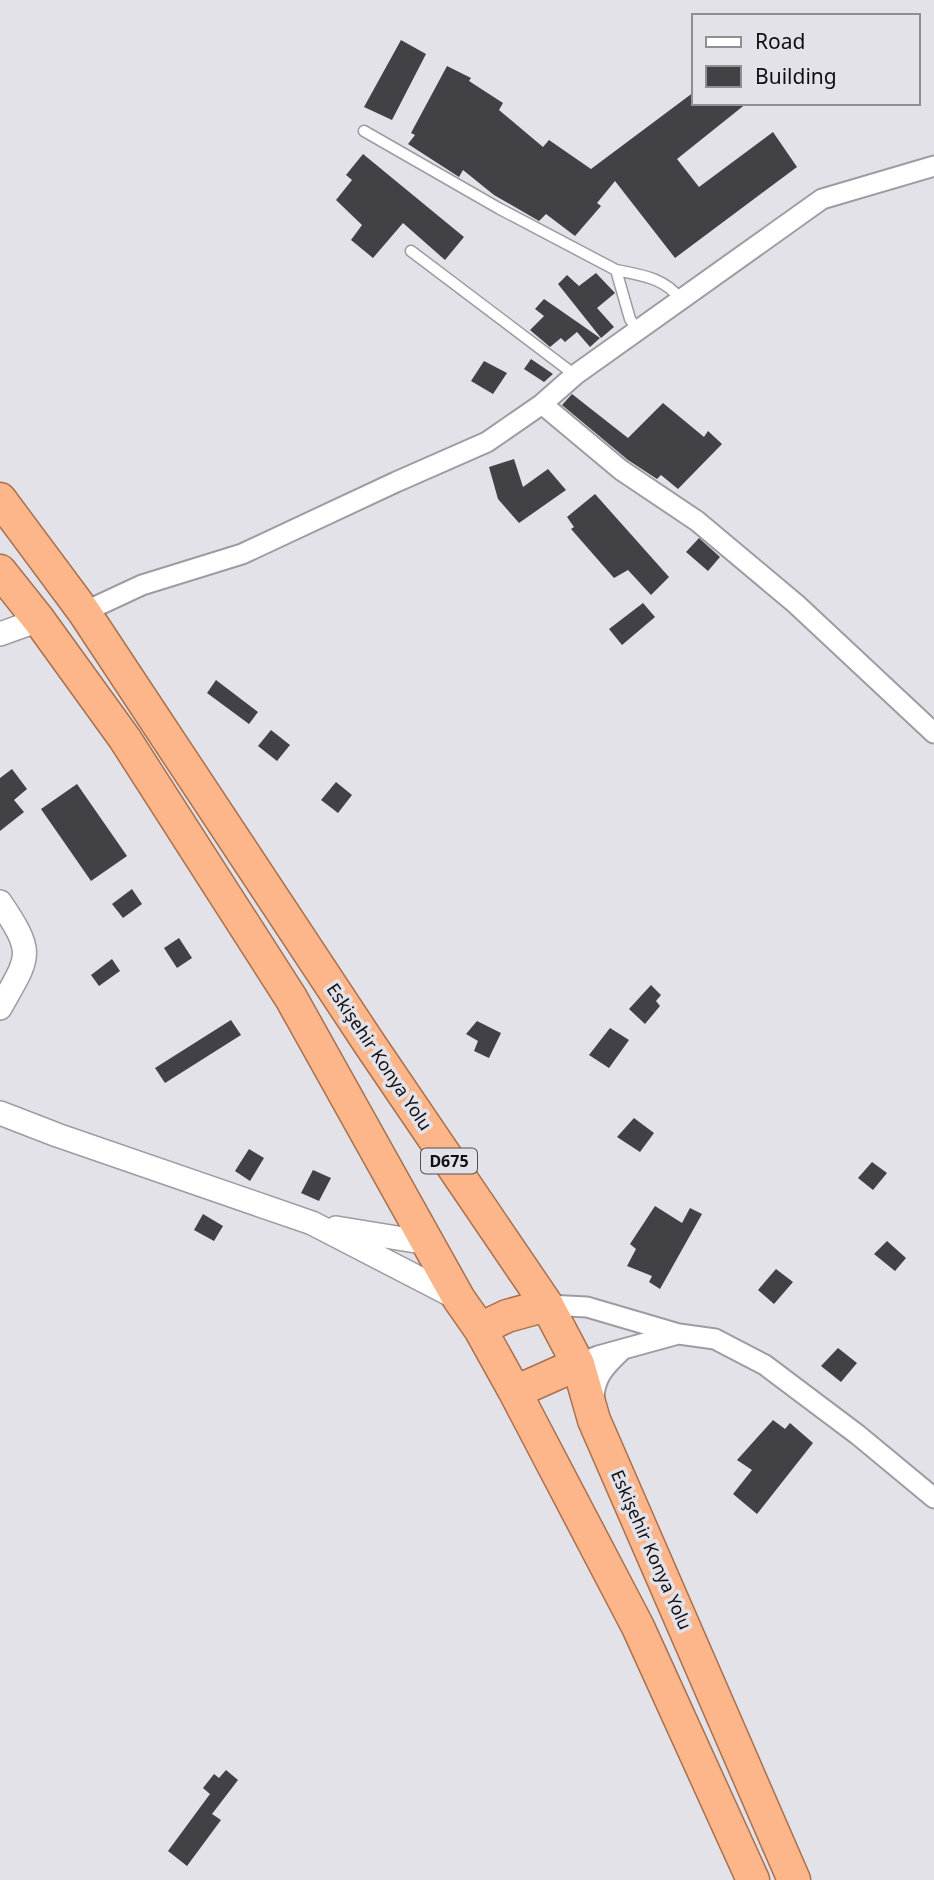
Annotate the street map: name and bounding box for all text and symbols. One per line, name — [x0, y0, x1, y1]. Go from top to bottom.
legend — [692, 14, 920, 105]
text: Road — [755, 27, 805, 55]
text: Building — [755, 62, 837, 90]
street label: Eskişehir Konya Yolu — [322, 978, 438, 1135]
road number: D675 — [421, 1148, 477, 1174]
street label: Eskişehir Konya Yolu — [606, 1466, 698, 1633]

